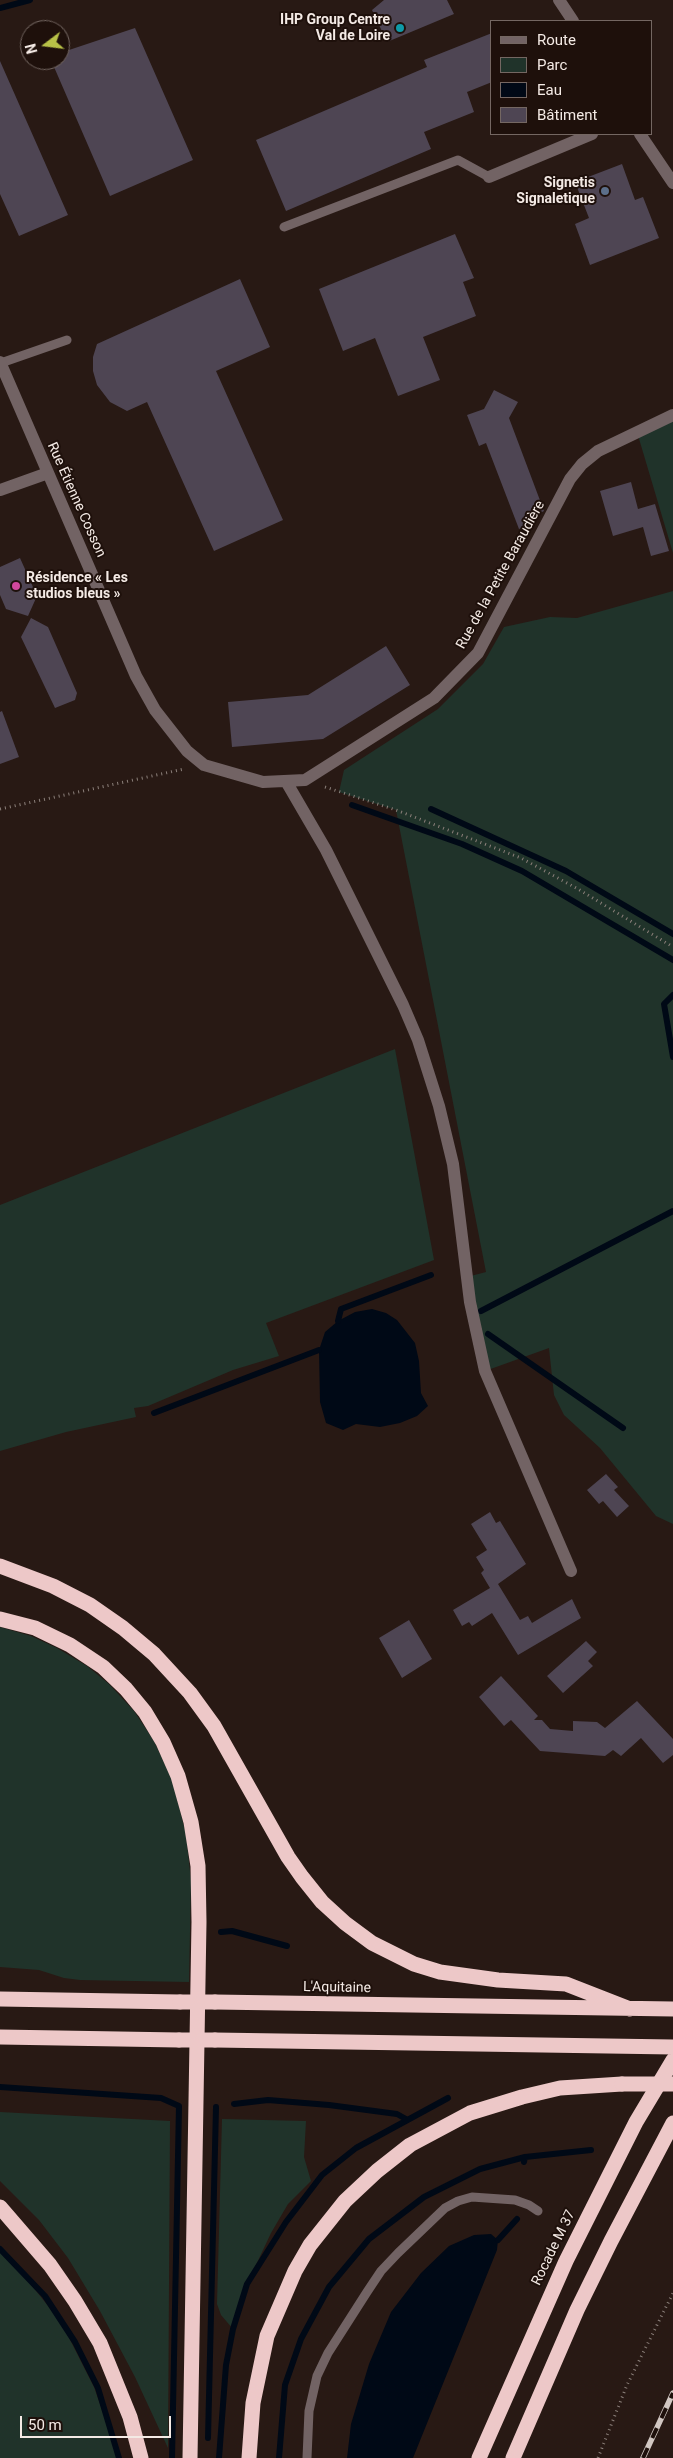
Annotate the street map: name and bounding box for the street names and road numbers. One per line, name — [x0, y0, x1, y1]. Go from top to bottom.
street label: Rue Étienne Cosson — [43, 440, 109, 560]
street label: Rue de la Petite Baraudière — [453, 498, 549, 652]
street label: L'Aquitaine — [303, 1979, 371, 1997]
street label: Rocade M 37 — [529, 2208, 579, 2288]

